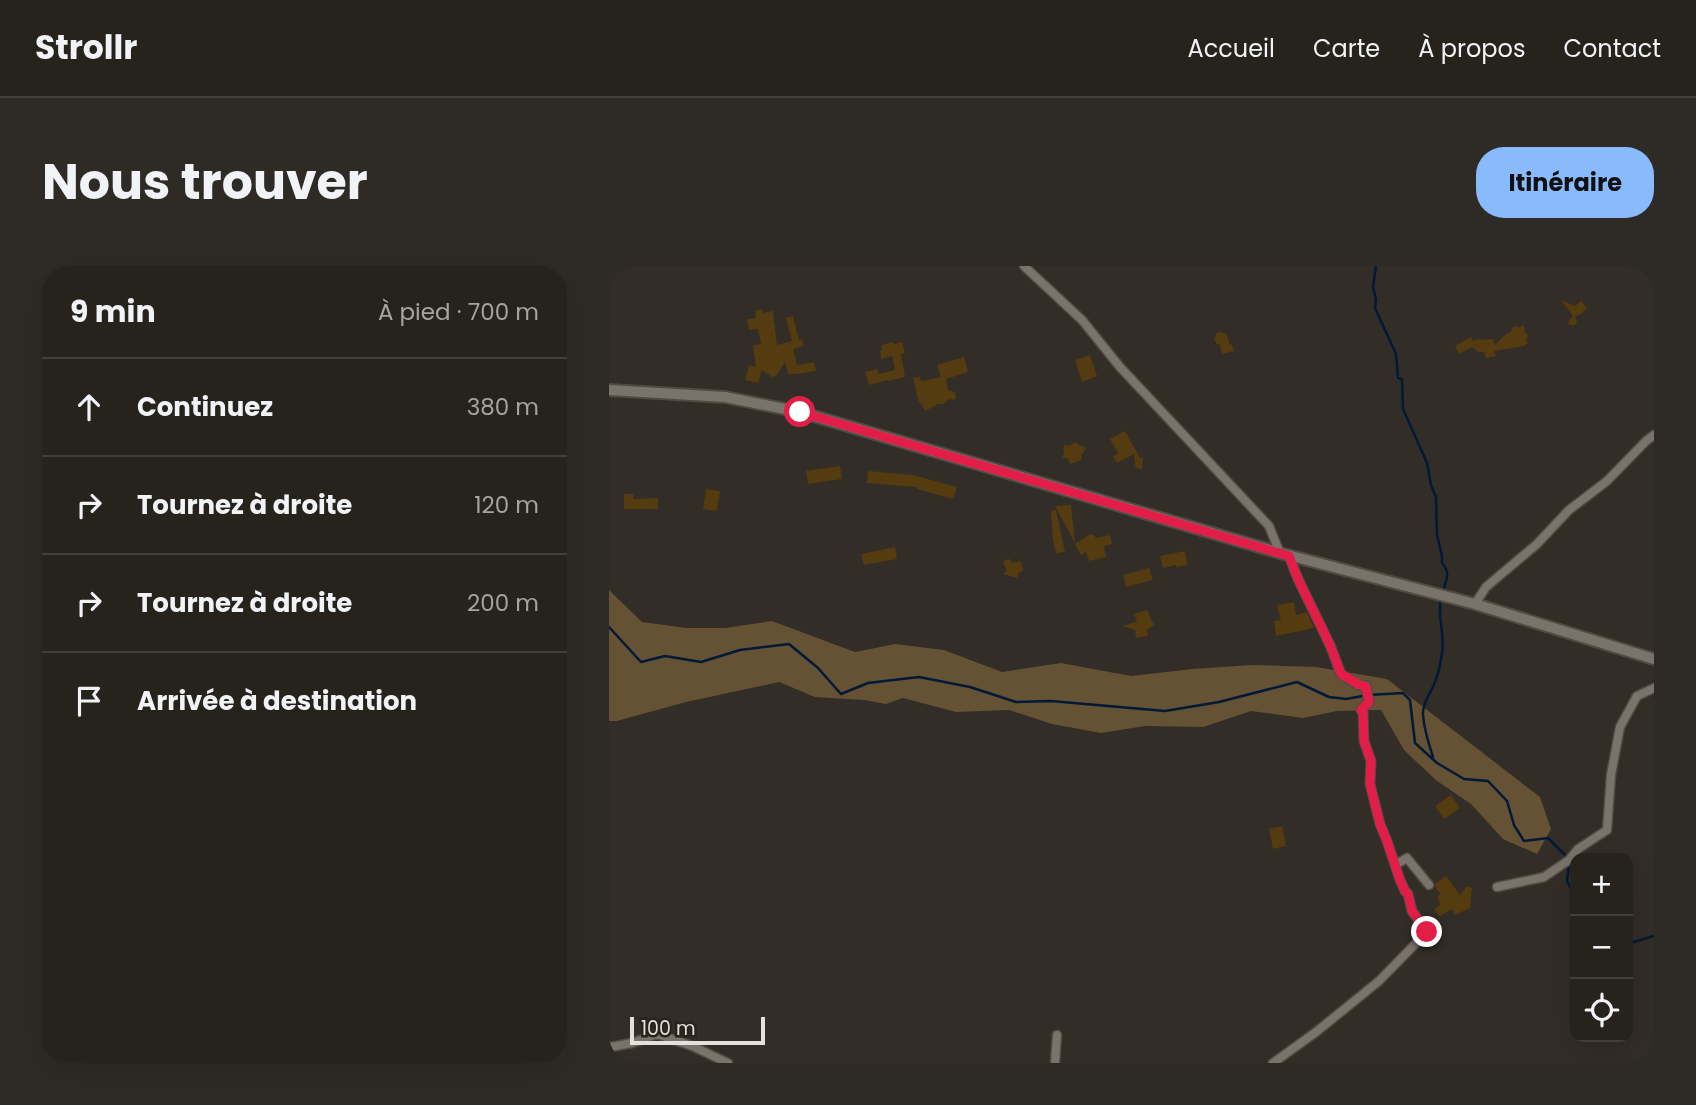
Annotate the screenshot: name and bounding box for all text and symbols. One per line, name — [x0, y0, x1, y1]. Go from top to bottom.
text: Strollr — [35, 24, 137, 71]
text: Accueil — [1188, 32, 1275, 65]
text: Carte — [1313, 32, 1380, 65]
text: À propos — [1418, 32, 1525, 65]
text: Contact — [1563, 32, 1661, 65]
button: Itinéraire — [1476, 147, 1654, 218]
text: Nous trouver — [42, 148, 368, 216]
text: 9 min — [70, 290, 156, 333]
text: À pied · 700 m — [378, 296, 539, 328]
icon: ahead — [70, 388, 108, 426]
text: Continuez — [137, 389, 273, 425]
text: 380 m — [467, 391, 539, 423]
route start — [784, 396, 815, 427]
icon: right — [70, 486, 108, 524]
text: Tournez à droite — [137, 487, 352, 523]
text: 120 m — [474, 489, 539, 521]
icon: right — [70, 584, 108, 622]
text: Tournez à droite — [137, 585, 352, 621]
text: 200 m — [467, 587, 539, 619]
icon: arrive — [70, 682, 108, 720]
text: Arrivée à destination — [137, 683, 417, 719]
map controls — [1570, 853, 1633, 1042]
button: + — [1570, 853, 1633, 916]
route end — [1411, 916, 1442, 947]
button: − — [1570, 916, 1633, 979]
button: locate — [1570, 979, 1633, 1042]
scale bar — [630, 1014, 765, 1046]
text: 100 m — [641, 1015, 696, 1042]

